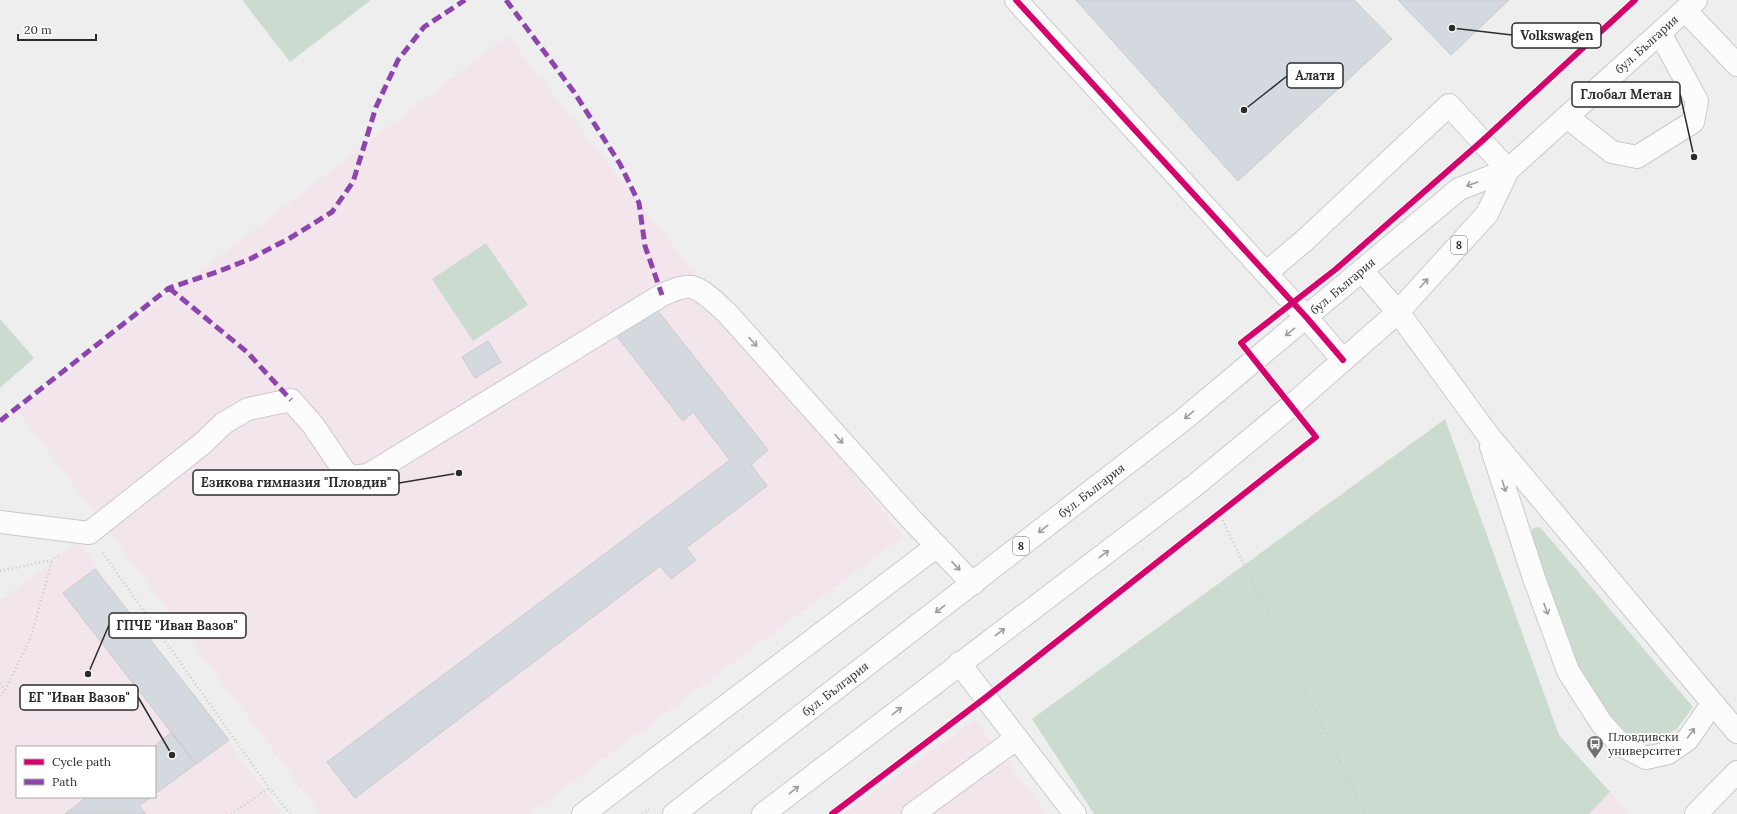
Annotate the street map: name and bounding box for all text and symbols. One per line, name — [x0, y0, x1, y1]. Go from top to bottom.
street label: бул. България — [1612, 12, 1681, 77]
scale bar — [18, 16, 96, 42]
text: 20 m — [24, 22, 52, 37]
callout: Volkswagen — [1512, 23, 1601, 48]
text: Volkswagen — [1520, 27, 1594, 44]
callout: Алати — [1287, 63, 1343, 88]
text: Алати — [1295, 67, 1335, 84]
callout: Глобал Метан — [1572, 82, 1680, 107]
text: Глобал Метан — [1580, 86, 1672, 103]
one-way arrow — [1465, 181, 1478, 188]
road number: 8 — [1451, 236, 1467, 254]
street label: бул. България — [1307, 254, 1378, 317]
one-way arrow — [1419, 278, 1429, 288]
one-way arrow — [1284, 327, 1295, 336]
one-way arrow — [748, 337, 757, 348]
one-way arrow — [1184, 410, 1195, 419]
one-way arrow — [835, 434, 844, 444]
street label: бул. България — [1055, 460, 1128, 521]
callout: Езикова гимназия "Пловдив" — [193, 470, 399, 495]
text: Езикова гимназия "Пловдив" — [201, 474, 391, 491]
one-way arrow — [1501, 479, 1509, 491]
one-way arrow — [1038, 525, 1049, 533]
road number: 8 — [1013, 537, 1029, 555]
one-way arrow — [1098, 549, 1109, 558]
one-way arrow — [951, 561, 960, 571]
one-way arrow — [1542, 602, 1550, 614]
one-way arrow — [935, 605, 946, 613]
callout: ГПЧЕ "Иван Вазов" — [109, 613, 246, 638]
text: ГПЧЕ "Иван Вазов" — [116, 617, 238, 634]
one-way arrow — [995, 628, 1006, 636]
street label: бул. България — [799, 658, 871, 719]
callout: ЕГ "Иван Вазов" — [20, 685, 138, 710]
text: ЕГ "Иван Вазов" — [28, 689, 130, 706]
one-way arrow — [891, 707, 902, 715]
one-way arrow — [1687, 728, 1695, 739]
place label: Пловдивски университет — [1608, 729, 1682, 758]
bus stop icon: Пловдивски университет — [1585, 734, 1605, 759]
legend — [16, 746, 156, 798]
text: Cycle path — [52, 754, 111, 769]
text: Path — [52, 774, 77, 789]
one-way arrow — [788, 786, 799, 794]

